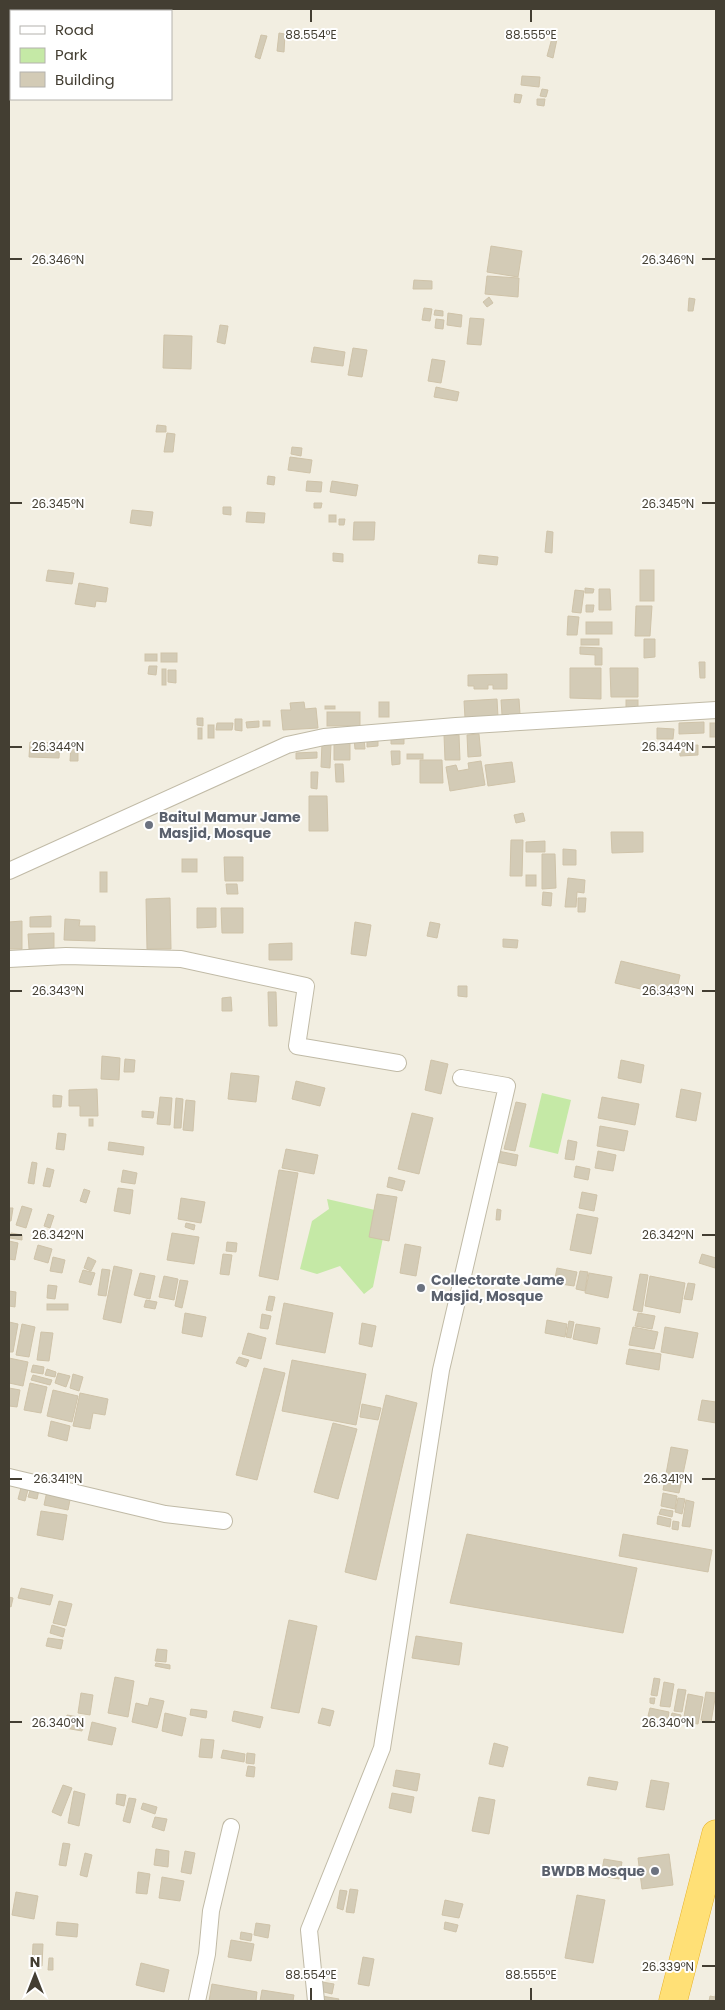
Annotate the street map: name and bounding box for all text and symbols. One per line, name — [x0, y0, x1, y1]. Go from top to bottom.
legend — [10, 10, 172, 100]
text: Road — [55, 19, 94, 40]
text: 88.554°E — [285, 26, 337, 43]
text: 88.555°E — [505, 26, 557, 43]
text: Park — [55, 44, 87, 65]
text: Building — [55, 69, 115, 90]
text: 26.346°N — [32, 251, 84, 268]
text: 26.346°N — [642, 251, 694, 268]
text: 26.345°N — [32, 495, 84, 512]
text: 26.345°N — [642, 495, 694, 512]
text: 26.344°N — [32, 738, 84, 755]
text: 26.344°N — [642, 738, 694, 755]
place label: Baitul Mamur Jame Masjid, Mosque — [159, 807, 301, 843]
marker: Baitul Mamur Jame Masjid, Mosque — [143, 819, 155, 831]
text: 26.343°N — [32, 982, 84, 999]
text: 26.343°N — [642, 982, 694, 999]
text: 26.342°N — [32, 1226, 84, 1243]
text: 26.342°N — [642, 1226, 694, 1243]
place label: Collectorate Jame Masjid, Mosque — [431, 1270, 565, 1306]
marker: Collectorate Jame Masjid, Mosque — [415, 1282, 427, 1294]
text: 26.341°N — [34, 1470, 82, 1487]
text: 26.341°N — [644, 1470, 692, 1487]
text: 26.340°N — [32, 1714, 84, 1731]
text: 26.340°N — [642, 1714, 694, 1731]
place label: BWDB Mosque — [542, 1861, 645, 1881]
marker: BWDB Mosque — [649, 1865, 661, 1877]
north arrow — [10, 1950, 60, 2000]
text: N — [30, 1952, 40, 1972]
text: 26.339°N — [642, 1958, 694, 1975]
text: 88.554°E — [285, 1966, 337, 1983]
text: 88.555°E — [505, 1966, 557, 1983]

